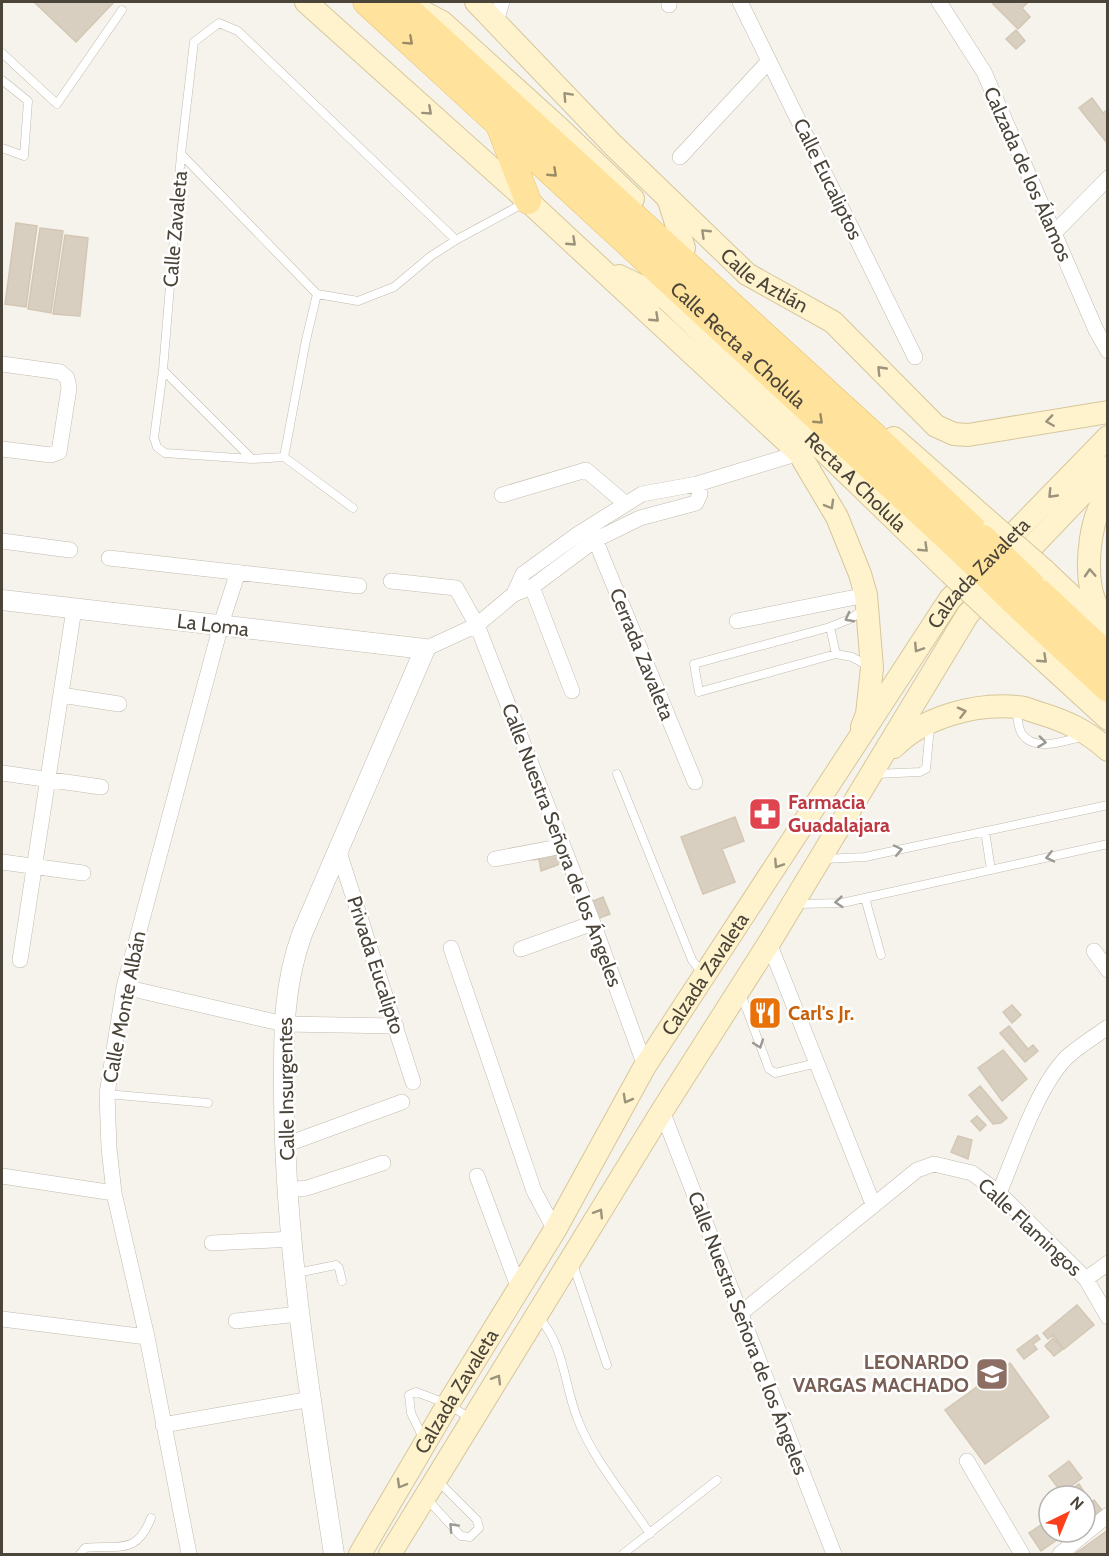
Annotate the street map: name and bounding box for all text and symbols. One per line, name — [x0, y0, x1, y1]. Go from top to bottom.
one-way arrow — [403, 34, 413, 45]
street label: Calzada de los Álamos — [979, 83, 1077, 265]
one-way arrow — [563, 93, 574, 104]
one-way arrow — [421, 104, 432, 115]
street label: Calle Eucaliptos — [788, 115, 868, 243]
one-way arrow — [546, 166, 557, 177]
street label: Calle Zavaleta — [158, 170, 192, 288]
one-way arrow — [701, 230, 712, 241]
one-way arrow — [565, 235, 576, 246]
street label: Calle Aztlán — [716, 243, 812, 318]
street label: Calle Recta a Cholula — [665, 277, 811, 414]
one-way arrow — [647, 311, 658, 322]
one-way arrow — [877, 367, 888, 377]
one-way arrow — [812, 413, 823, 424]
one-way arrow — [1045, 414, 1054, 426]
street label: Recta A Cholula — [800, 427, 912, 537]
one-way arrow — [1048, 487, 1059, 497]
one-way arrow — [823, 499, 834, 509]
street label: Calzada Zavaleta — [922, 512, 1035, 633]
one-way arrow — [918, 541, 928, 552]
one-way arrow — [1084, 569, 1097, 578]
street label: Cerrada Zavaleta — [605, 585, 680, 724]
street label: La Loma — [176, 609, 251, 641]
one-way arrow — [845, 611, 855, 622]
one-way arrow — [914, 642, 926, 652]
one-way arrow — [1036, 652, 1047, 663]
street label: Calle Nuestra Señora de los Ángeles — [497, 700, 627, 990]
one-way arrow — [956, 706, 966, 719]
one-way arrow — [1037, 736, 1047, 748]
place label: Farmacia Guadalajara — [788, 790, 890, 837]
pharmacy icon: Farmacia Guadalajara — [747, 796, 783, 832]
one-way arrow — [893, 844, 903, 857]
one-way arrow — [1046, 850, 1056, 863]
one-way arrow — [773, 858, 785, 868]
street label: Privada Eucalipto — [342, 893, 410, 1037]
one-way arrow — [835, 895, 844, 908]
street label: Calzada Zavaleta — [656, 908, 754, 1040]
street label: Calle Monte Albán — [98, 929, 150, 1085]
restaurant icon: Carl's Jr. — [747, 995, 783, 1031]
place label: Carl's Jr. — [788, 1001, 854, 1025]
street label: Calle Insurgentes — [273, 1017, 299, 1161]
one-way arrow — [752, 1039, 765, 1049]
one-way arrow — [623, 1093, 634, 1103]
street label: Calle Flamingos — [973, 1173, 1087, 1281]
street label: Calle Nuestra Señora de los Ángeles — [683, 1188, 813, 1478]
one-way arrow — [592, 1209, 604, 1219]
street label: Calzada Zavaleta — [409, 1324, 503, 1458]
place label: LEONARDO VARGAS MACHADO — [793, 1350, 969, 1397]
school or university icon: LEONARDO VARGAS MACHADO — [974, 1356, 1010, 1392]
one-way arrow — [490, 1375, 501, 1385]
one-way arrow — [397, 1478, 408, 1488]
north arrow — [1037, 1484, 1097, 1544]
text: N — [1066, 1493, 1088, 1514]
one-way arrow — [450, 1524, 461, 1535]

